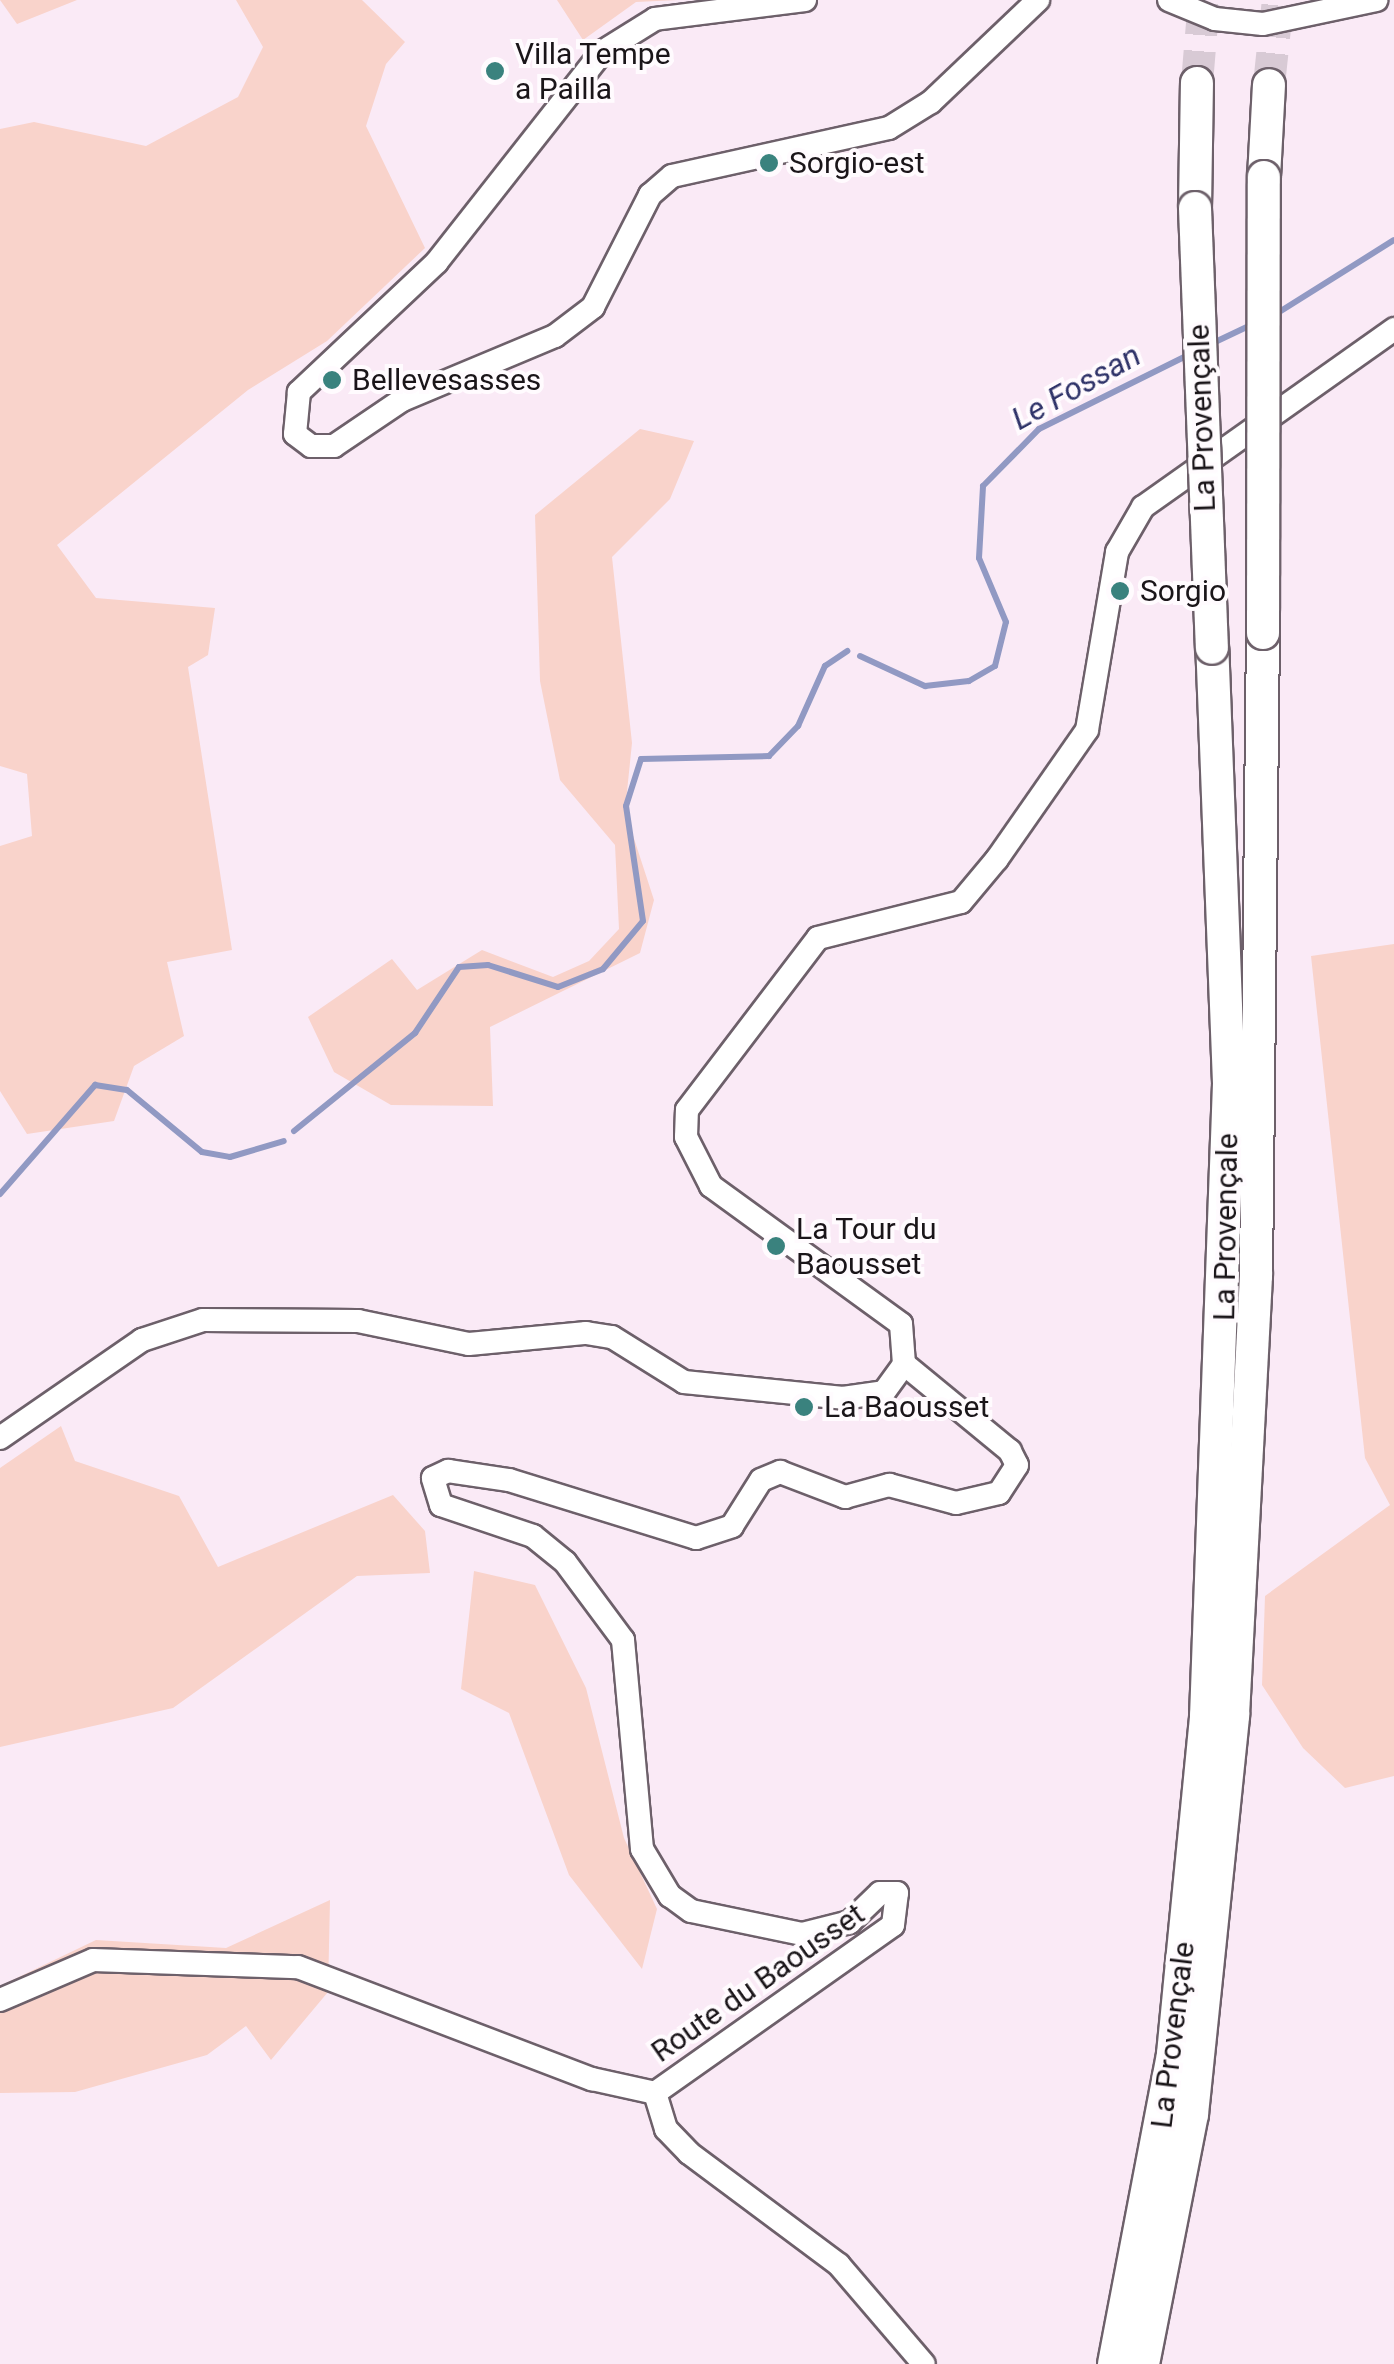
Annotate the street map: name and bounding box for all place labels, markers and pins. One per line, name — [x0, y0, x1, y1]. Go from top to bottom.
place label: Villa Tempe a Pailla — [515, 36, 671, 106]
marker: Villa Tempe a Pailla — [484, 60, 506, 82]
place label: Sorgio-est — [789, 145, 925, 181]
marker: Sorgio-est — [758, 152, 780, 174]
place label: Bellevesasses — [352, 362, 541, 398]
marker: Bellevesasses — [321, 369, 343, 391]
place label: Sorgio — [1140, 573, 1226, 609]
marker: Sorgio — [1109, 580, 1131, 602]
place label: La Tour du Baousset — [796, 1211, 937, 1282]
marker: La Tour du Baousset — [765, 1235, 787, 1257]
place label: La Baousset — [824, 1389, 989, 1425]
marker: La Baousset — [793, 1396, 815, 1418]

